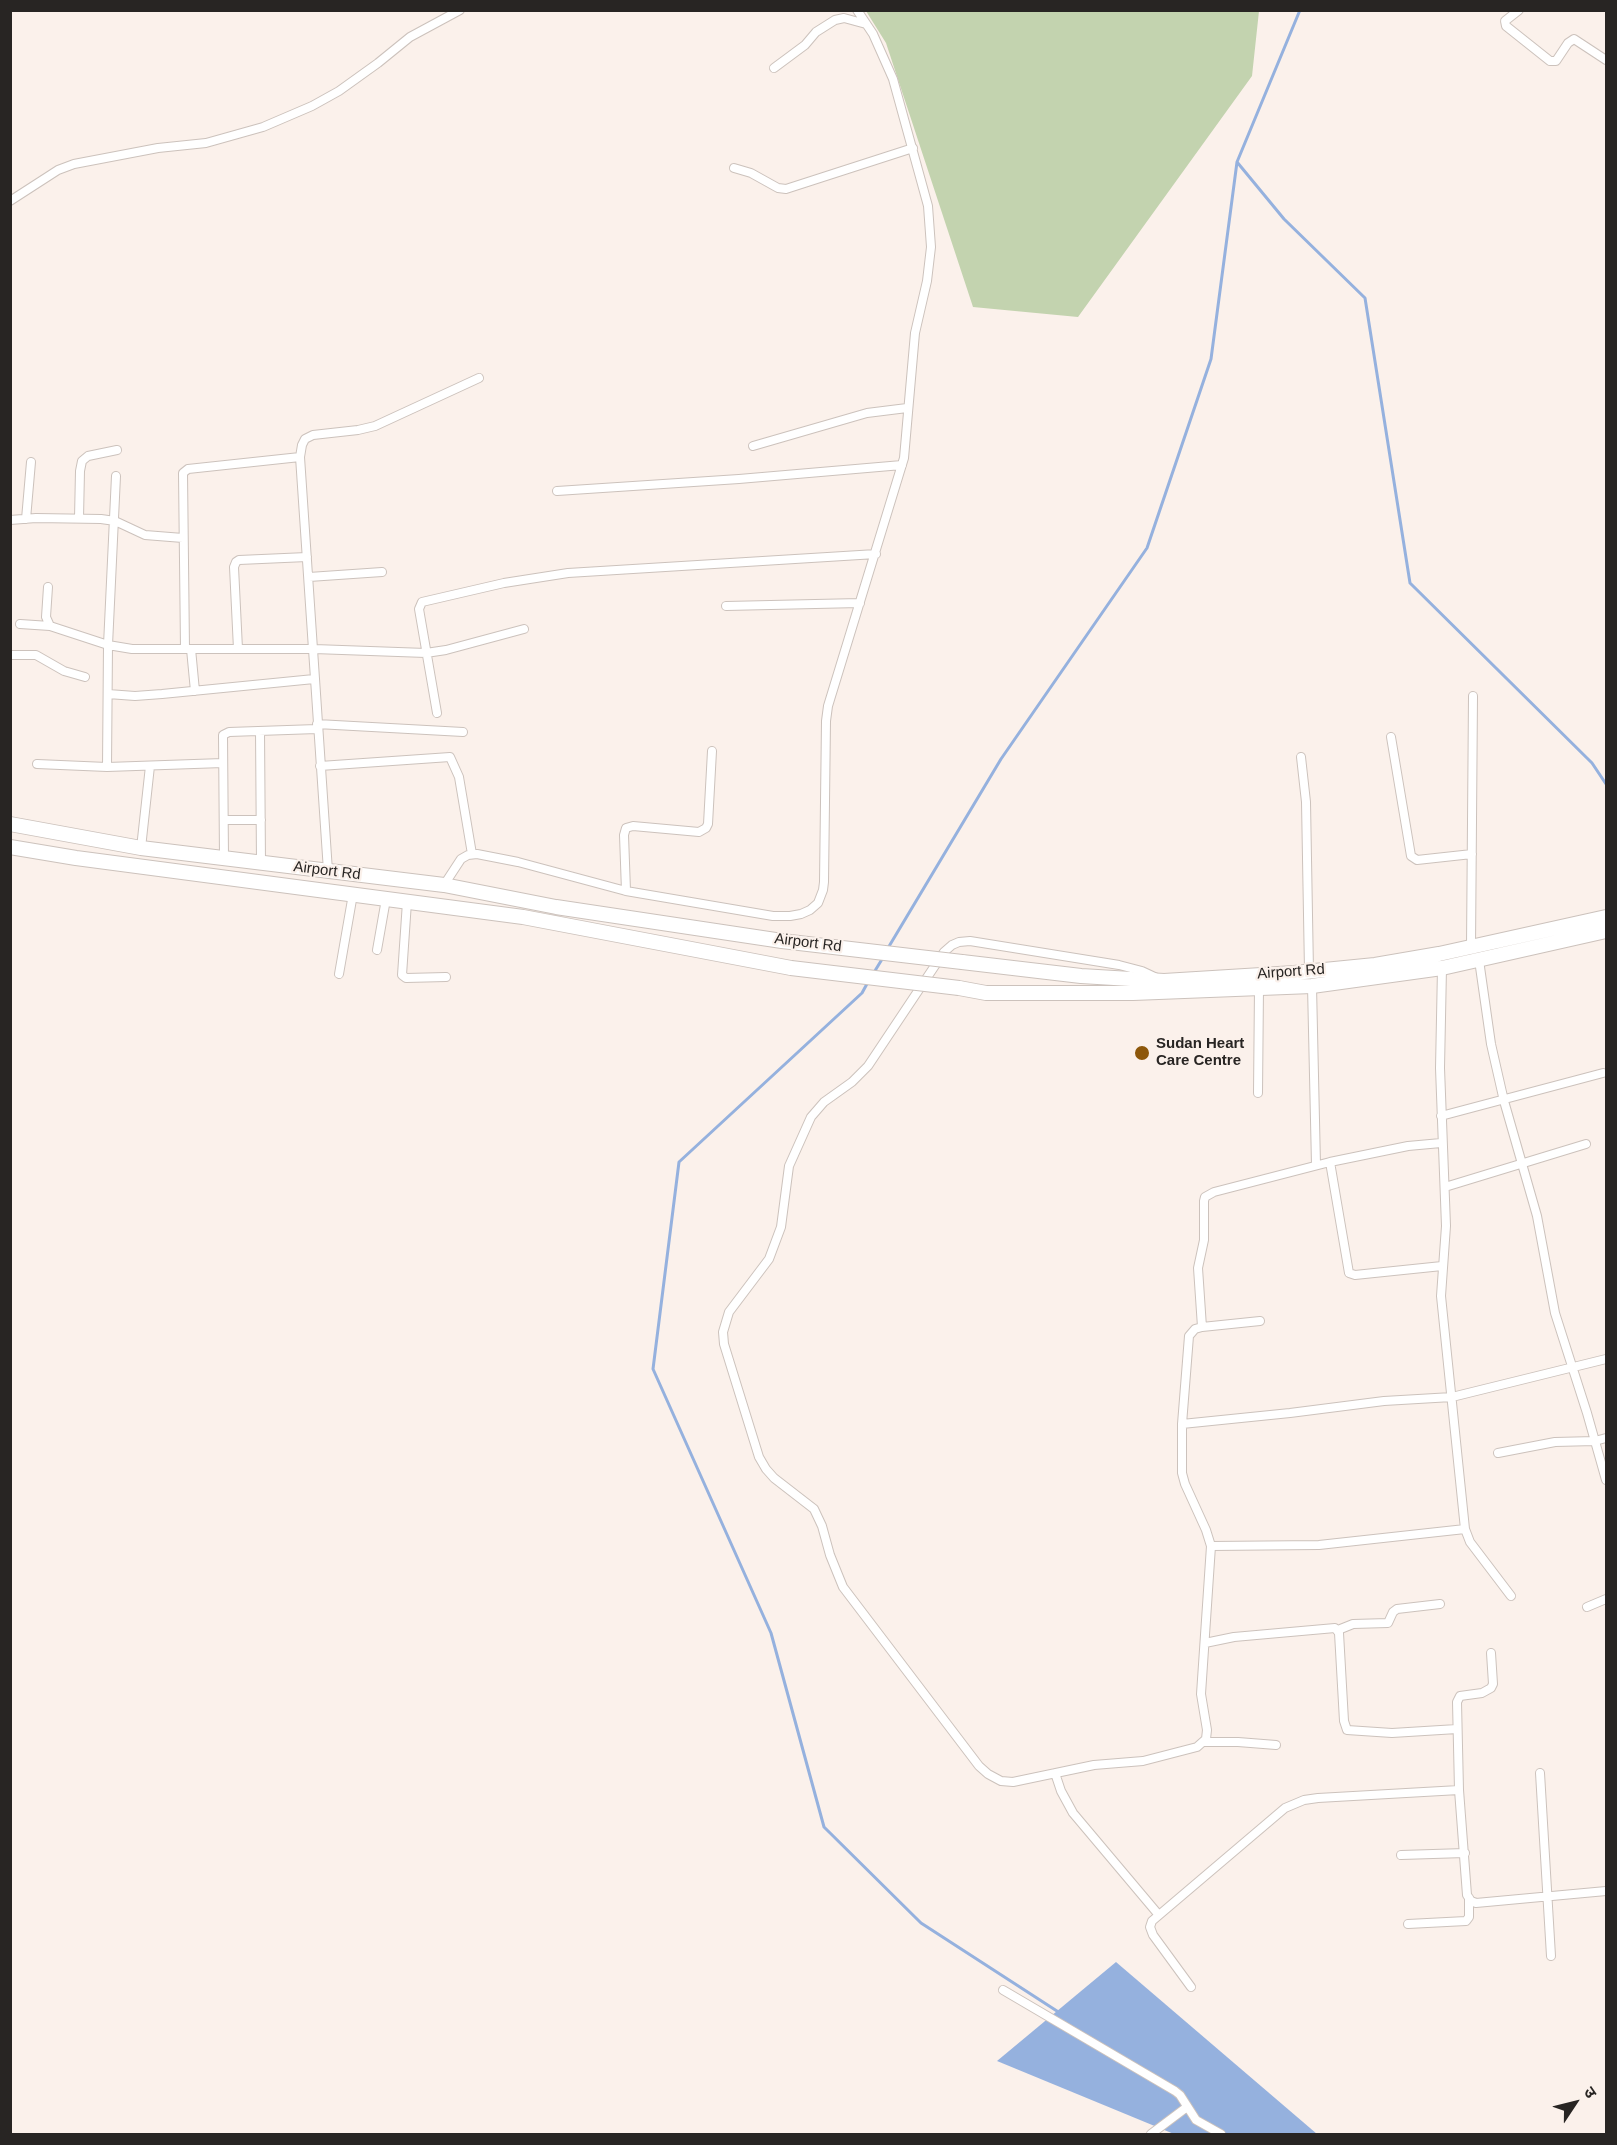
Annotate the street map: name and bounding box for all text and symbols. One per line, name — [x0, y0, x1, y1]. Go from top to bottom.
street label: Airport Rd — [292, 858, 362, 884]
street label: Airport Rd — [773, 930, 843, 956]
street label: Airport Rd — [1257, 961, 1325, 983]
place label: Sudan Heart Care Centre — [1156, 1035, 1244, 1070]
marker: Sudan Heart Care Centre — [1133, 1044, 1151, 1062]
north arrow — [1545, 2073, 1605, 2133]
text: उ — [1581, 2084, 1600, 2101]

